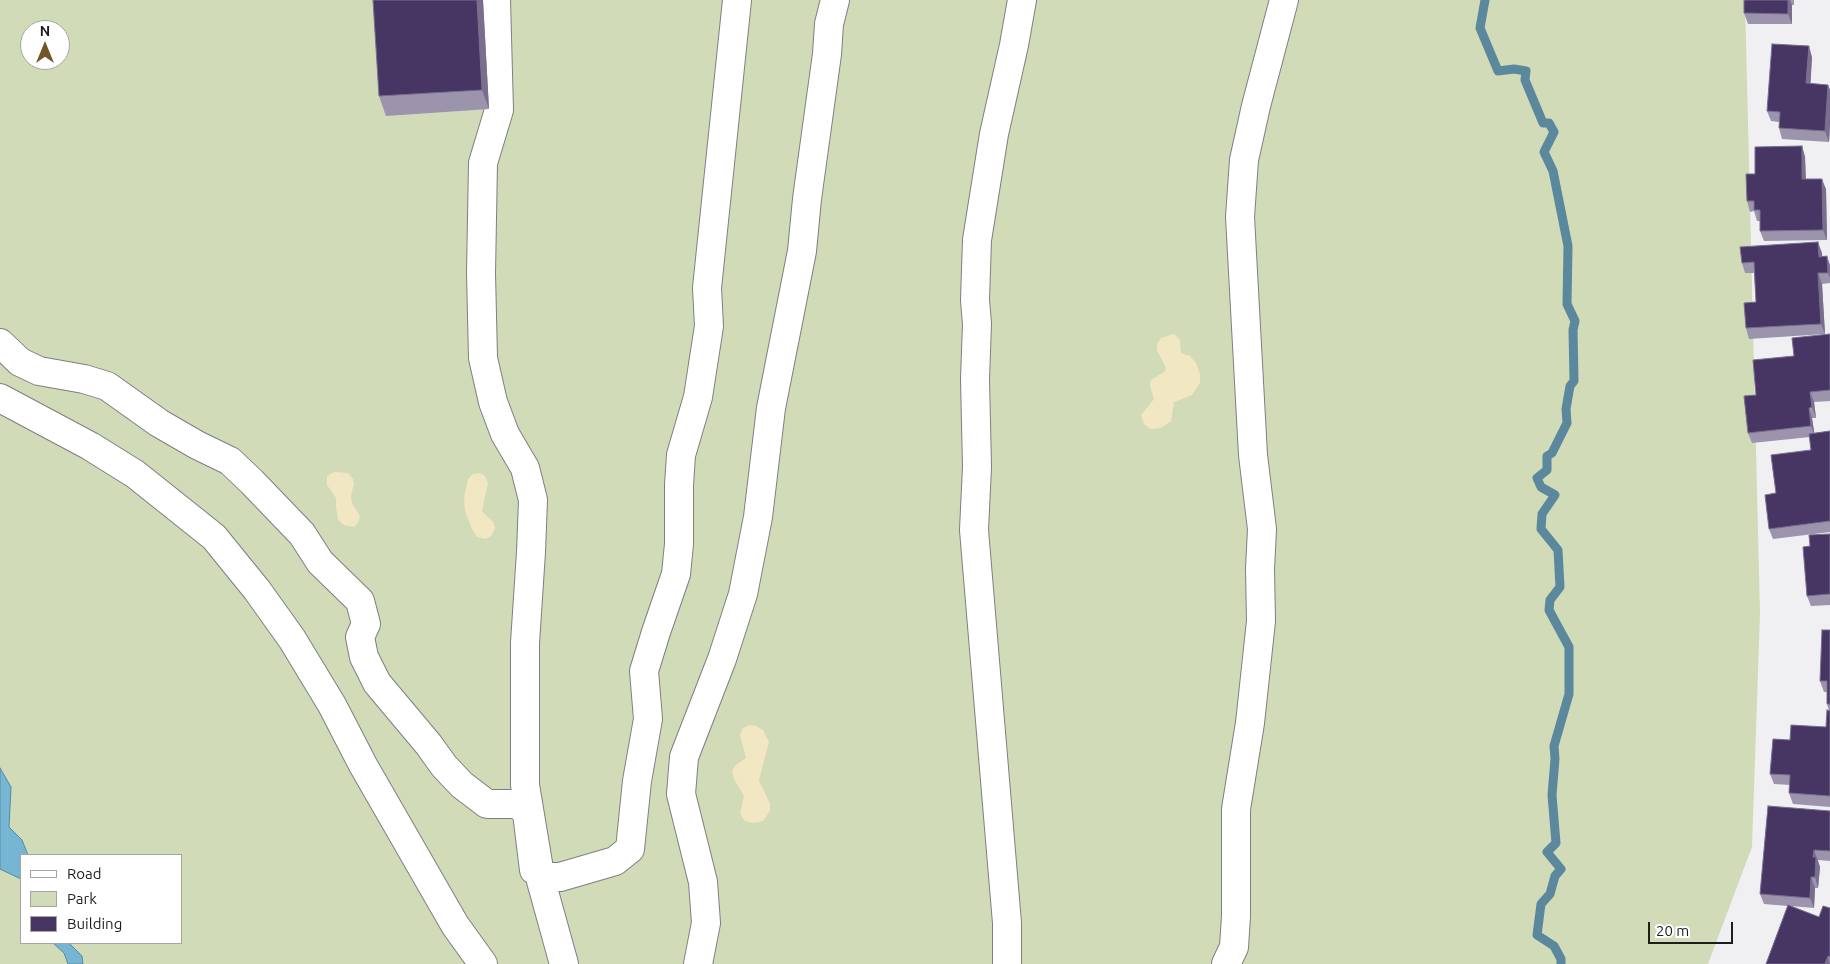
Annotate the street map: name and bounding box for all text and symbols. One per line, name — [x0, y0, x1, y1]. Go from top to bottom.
north arrow — [20, 20, 70, 70]
text: N — [40, 23, 50, 39]
legend — [20, 854, 182, 944]
text: Road — [67, 865, 102, 882]
text: Park — [67, 890, 97, 907]
scale bar — [1650, 912, 1735, 944]
text: Building — [67, 915, 122, 932]
text: 20 m — [1656, 922, 1689, 939]

